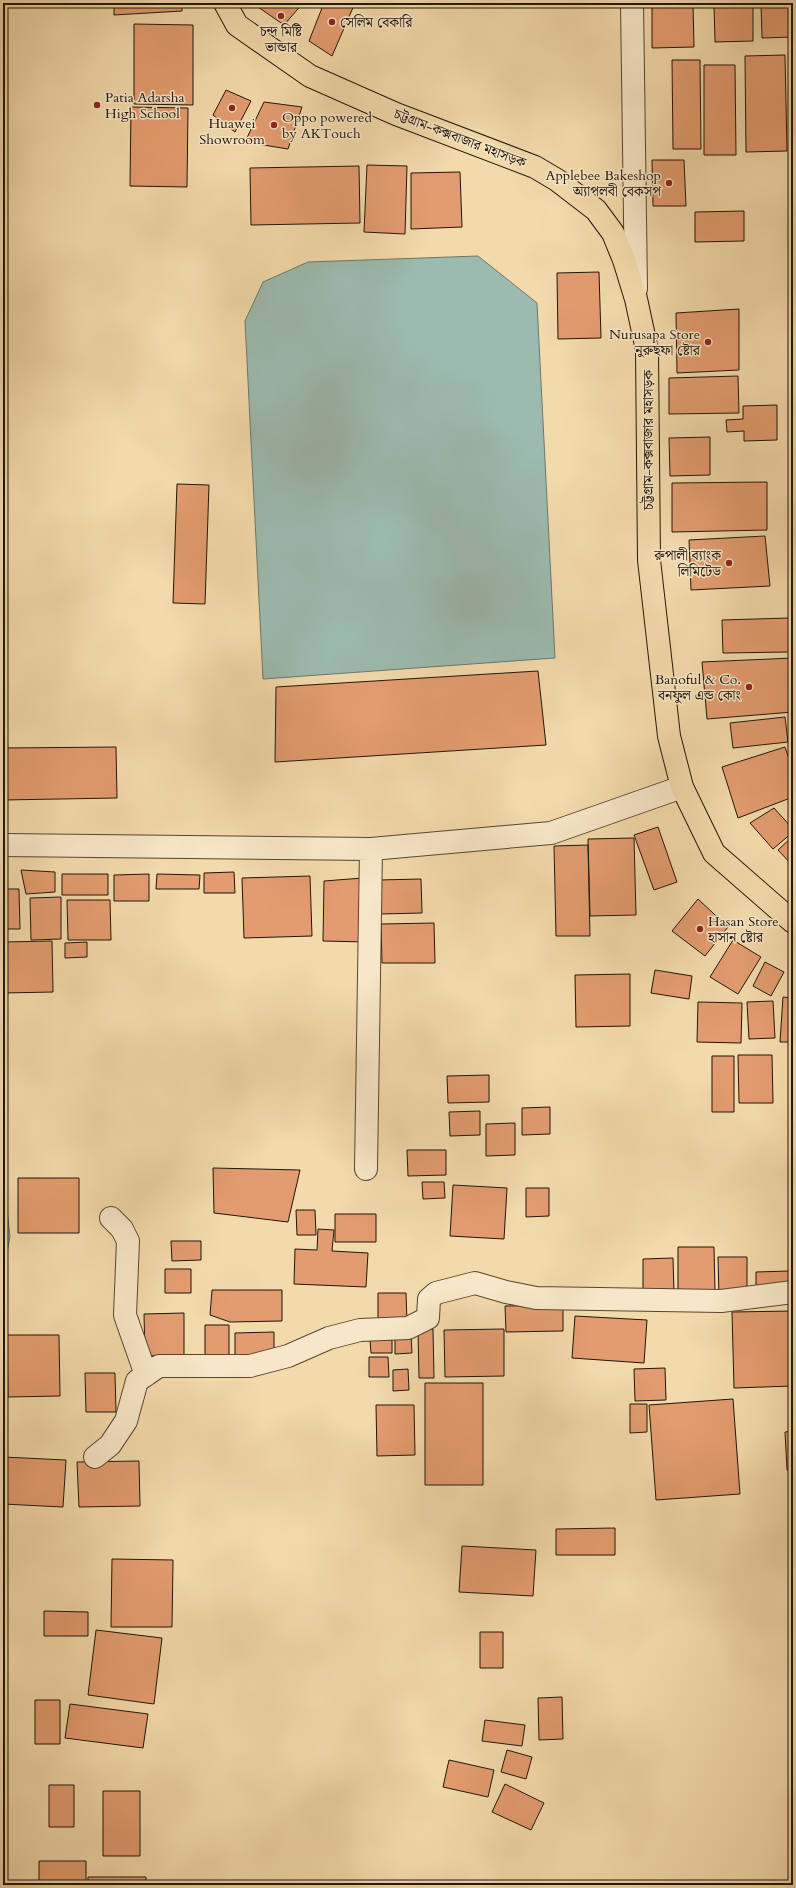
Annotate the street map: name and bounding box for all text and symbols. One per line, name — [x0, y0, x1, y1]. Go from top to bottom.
marker: চন্দ মিষ্টি ভান্ডার — [276, 11, 286, 21]
place label: সেলিম বেকারি — [340, 13, 413, 32]
marker: সেলিম বেকারি — [327, 17, 337, 27]
place label: চন্দ মিষ্টি ভান্ডার — [259, 22, 303, 57]
place label: Patia Adarsha High School — [105, 88, 184, 123]
marker: Patia Adarsha High School — [92, 100, 102, 110]
marker: Huawei Showroom — [227, 103, 237, 113]
street label: চট্টগ্রাম-কক্সবাজার মহাসড়ক — [390, 104, 530, 173]
place label: Oppo powered by AKTouch — [282, 108, 372, 143]
place label: Huawei Showroom — [199, 114, 265, 149]
marker: Oppo powered by AKTouch — [269, 120, 279, 130]
place label: Applebee Bakeshop অ্যাপলবী বেকসপ — [545, 166, 662, 201]
marker: Applebee Bakeshop অ্যাপলবী বেকসপ — [664, 178, 674, 188]
place label: Nurusapa Store নুরুছফা ষ্টোর — [609, 325, 701, 360]
marker: Nurusapa Store নুরুছফা ষ্টোর — [703, 337, 713, 347]
street label: চট্টগ্রাম-কক্সবাজার মহাসড়ক — [639, 369, 658, 511]
place label: রুপালী ব্যাংক লিমিটেড — [653, 546, 722, 581]
marker: রুপালী ব্যাংক লিমিটেড — [724, 558, 734, 568]
place label: Banoful & Co. বনফুল এন্ড কোং — [655, 670, 742, 705]
marker: Banoful & Co. বনফুল এন্ড কোং — [744, 682, 754, 692]
place label: Hasan Store হাসান ষ্টোর — [707, 912, 779, 947]
marker: Hasan Store হাসান ষ্টোর — [695, 924, 705, 934]

